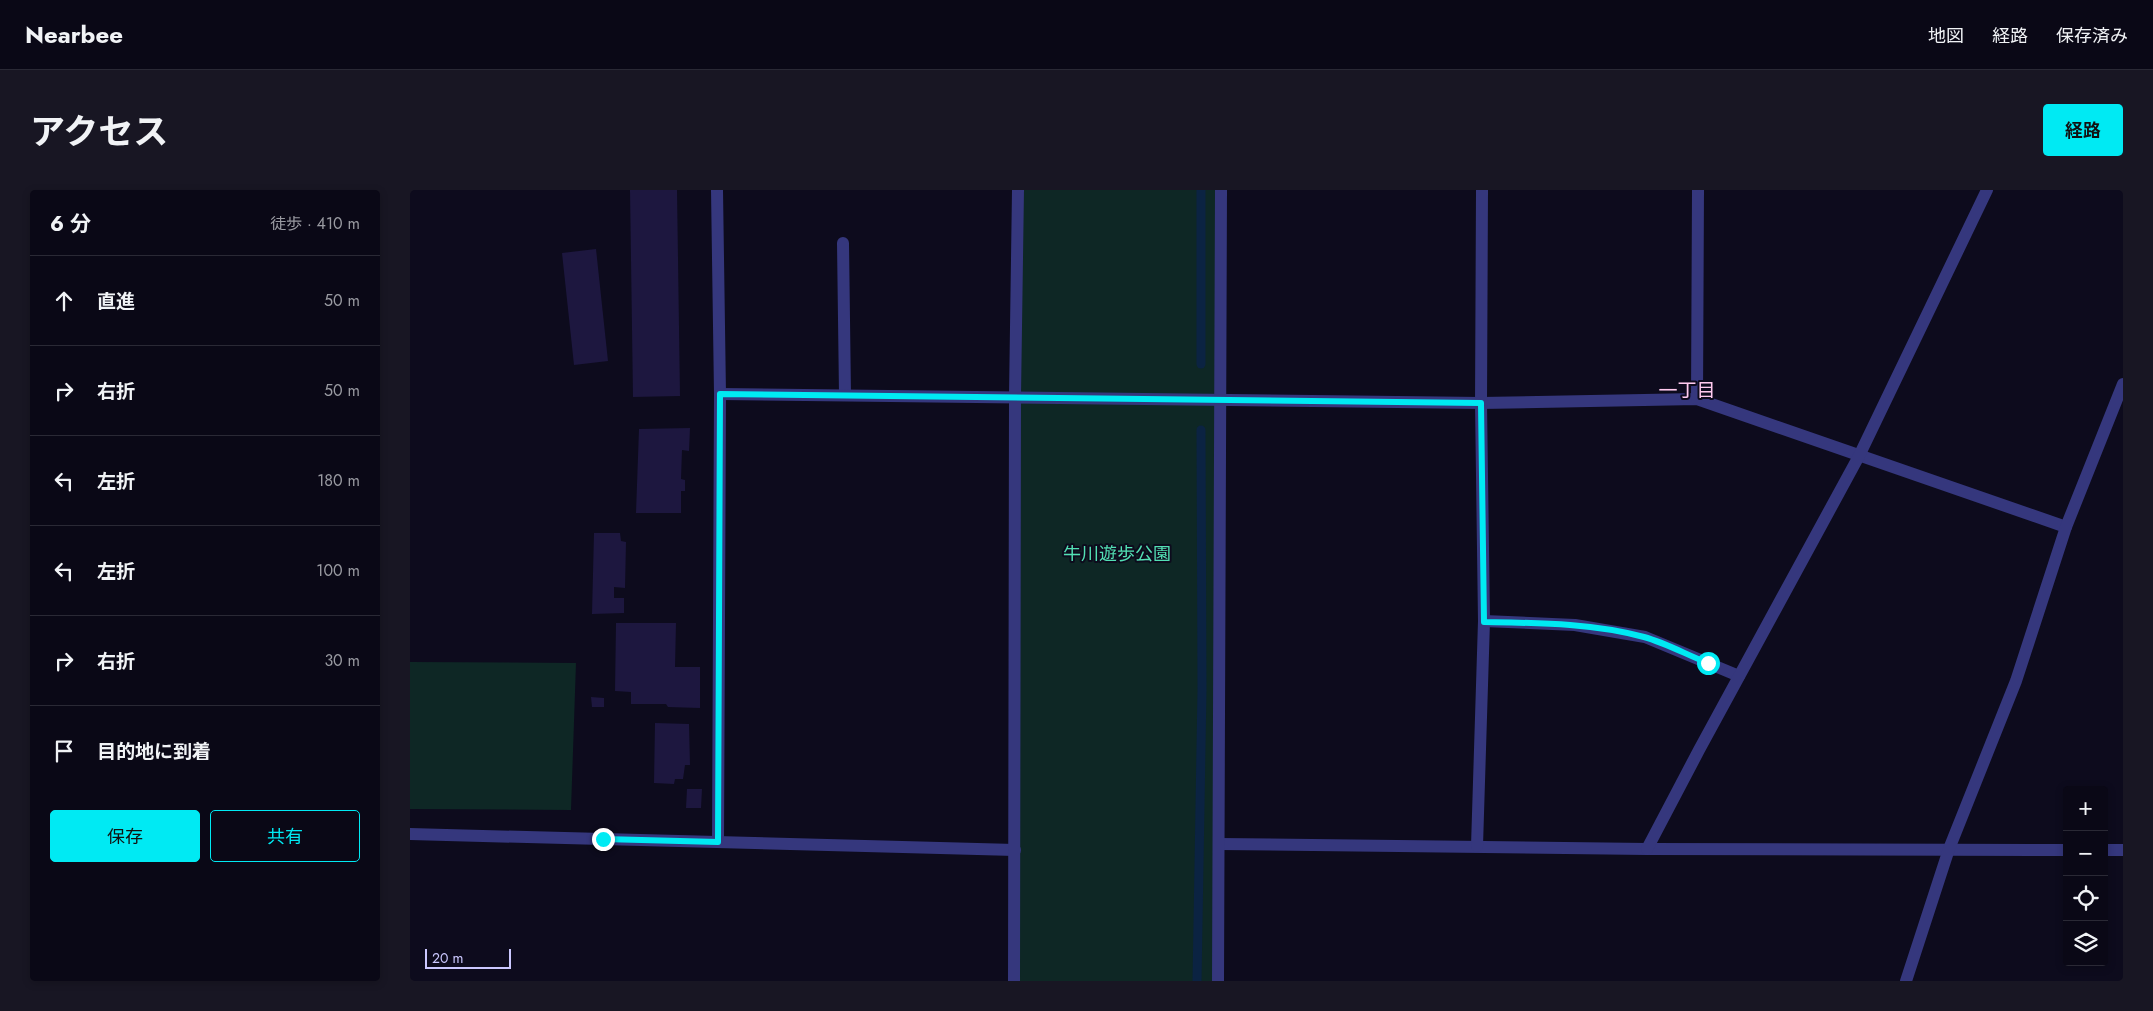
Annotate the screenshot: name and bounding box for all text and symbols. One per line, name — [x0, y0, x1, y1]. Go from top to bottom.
text: Nearbee — [25, 17, 123, 52]
text: 地図 — [1928, 23, 1964, 49]
text: 経路 — [1992, 23, 2028, 49]
text: 保存済み — [2056, 23, 2128, 49]
button: 経路 — [2043, 104, 2123, 156]
text: アクセス — [30, 107, 168, 157]
text: 6 分 — [50, 209, 91, 239]
text: 徒歩 · 410 m — [270, 212, 360, 235]
icon: ahead — [50, 287, 78, 315]
text: 直進 — [97, 288, 135, 315]
text: 50 m — [324, 289, 360, 312]
icon: right — [50, 377, 78, 405]
district label: 一丁目 — [1658, 377, 1716, 404]
text: 右折 — [97, 378, 135, 405]
text: 50 m — [324, 379, 360, 402]
icon: left — [50, 467, 78, 495]
text: 左折 — [97, 468, 135, 495]
text: 180 m — [317, 469, 360, 492]
park label: 牛川遊歩公園 — [1063, 541, 1171, 567]
icon: left — [50, 557, 78, 585]
text: 左折 — [97, 558, 135, 585]
text: 100 m — [316, 559, 360, 582]
icon: right — [50, 647, 78, 675]
text: 右折 — [97, 648, 135, 675]
text: 30 m — [324, 649, 360, 672]
route start — [1697, 652, 1720, 675]
icon: arrive — [50, 737, 78, 765]
text: 目的地に到着 — [97, 738, 211, 765]
map controls — [2063, 786, 2108, 966]
button: + — [2063, 786, 2108, 831]
button: 保存 — [50, 810, 200, 862]
button: 共有 — [210, 810, 360, 862]
route end — [592, 828, 615, 851]
button: − — [2063, 831, 2108, 876]
button: locate — [2063, 876, 2108, 921]
button: layers — [2063, 921, 2108, 966]
scale bar — [425, 946, 511, 969]
text: 20 m — [432, 948, 464, 968]

